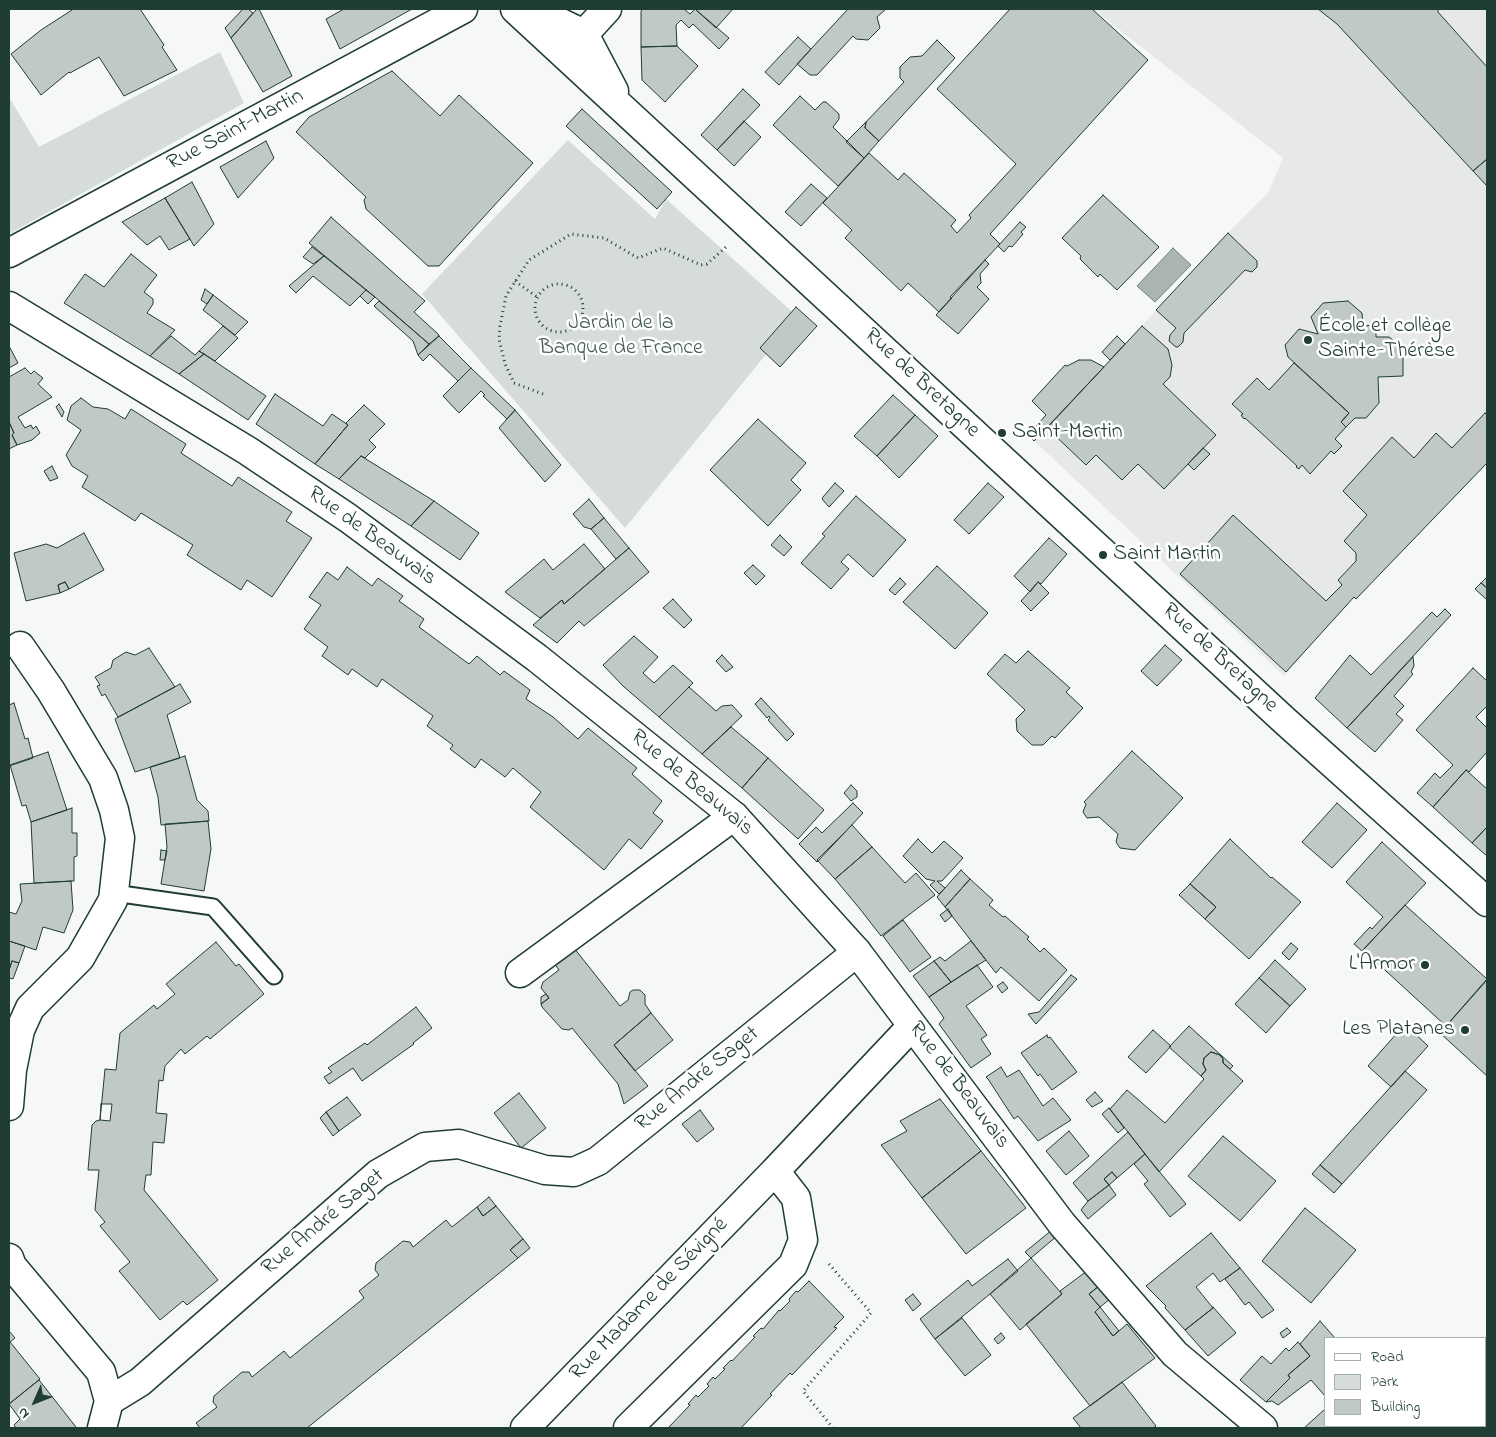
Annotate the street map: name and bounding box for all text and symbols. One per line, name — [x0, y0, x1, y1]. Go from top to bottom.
street label: Rue Saint-Martin — [163, 84, 309, 178]
park label: Jardin de la Banque de France — [539, 311, 703, 362]
place label: École et collège Sainte-Thérèse — [1318, 314, 1455, 366]
street label: Rue de Bretagne — [857, 323, 985, 445]
marker: École et collège Sainte-Thérèse — [1302, 334, 1314, 346]
place label: Saint-Martin — [1012, 420, 1123, 446]
marker: Saint-Martin — [996, 427, 1008, 439]
street label: Rue de Beauvais — [302, 482, 440, 592]
place label: Saint Martin — [1113, 542, 1221, 568]
marker: Saint Martin — [1097, 549, 1109, 561]
street label: Rue de Bretagne — [1155, 598, 1283, 720]
street label: Rue de Beauvais — [624, 725, 758, 843]
place label: L'Armor — [1349, 952, 1415, 978]
marker: L'Armor — [1419, 959, 1431, 971]
street label: Rue de Beauvais — [902, 1017, 1014, 1155]
place label: Les Platanes — [1342, 1017, 1455, 1043]
street label: Rue André Saget — [631, 1022, 765, 1138]
marker: Les Platanes — [1459, 1024, 1471, 1036]
street label: Rue André Saget — [257, 1164, 391, 1282]
street label: Rue Madame de Sévigné — [565, 1213, 735, 1387]
legend — [1324, 1337, 1486, 1427]
text: Road — [1371, 1346, 1404, 1368]
text: Park — [1371, 1371, 1398, 1393]
north arrow — [10, 1377, 60, 1427]
text: Building — [1371, 1396, 1420, 1418]
text: N — [13, 1402, 35, 1423]

